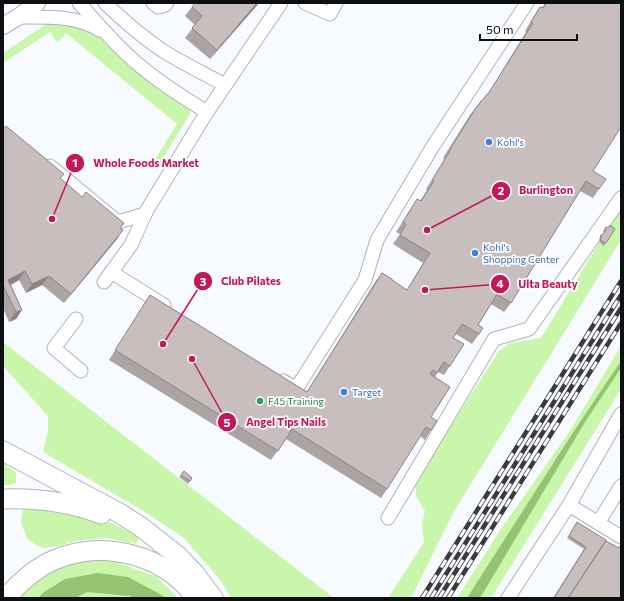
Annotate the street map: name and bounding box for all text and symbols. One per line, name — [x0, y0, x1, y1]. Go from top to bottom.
scale bar — [480, 16, 577, 42]
text: 50 m — [486, 22, 514, 36]
place label: Kohl's — [497, 136, 525, 148]
marker: Kohl's — [484, 137, 494, 147]
callout: Whole Foods Market — [65, 152, 207, 175]
text: 1 — [72, 155, 78, 169]
text: Whole Foods Market — [93, 156, 199, 169]
callout: Burlington — [491, 179, 581, 202]
text: 2 — [498, 183, 505, 197]
text: Burlington — [519, 183, 573, 196]
place label: Kohl's Shopping Center — [483, 241, 559, 265]
marker: Kohl's Shopping Center — [470, 248, 480, 258]
callout: Club Pilates — [193, 270, 289, 293]
callout: Ulta Beauty — [490, 272, 586, 295]
text: 3 — [200, 274, 207, 288]
text: Club Pilates — [221, 274, 281, 287]
text: 4 — [496, 276, 504, 290]
text: Ulta Beauty — [518, 277, 578, 290]
place label: Target — [352, 386, 381, 398]
marker: Target — [339, 387, 349, 397]
place label: F45 Training — [268, 395, 325, 407]
marker: F45 Training — [255, 396, 265, 406]
callout: Angel Tips Nails — [217, 411, 334, 434]
text: 5 — [224, 415, 231, 429]
text: Angel Tips Nails — [246, 415, 326, 428]

